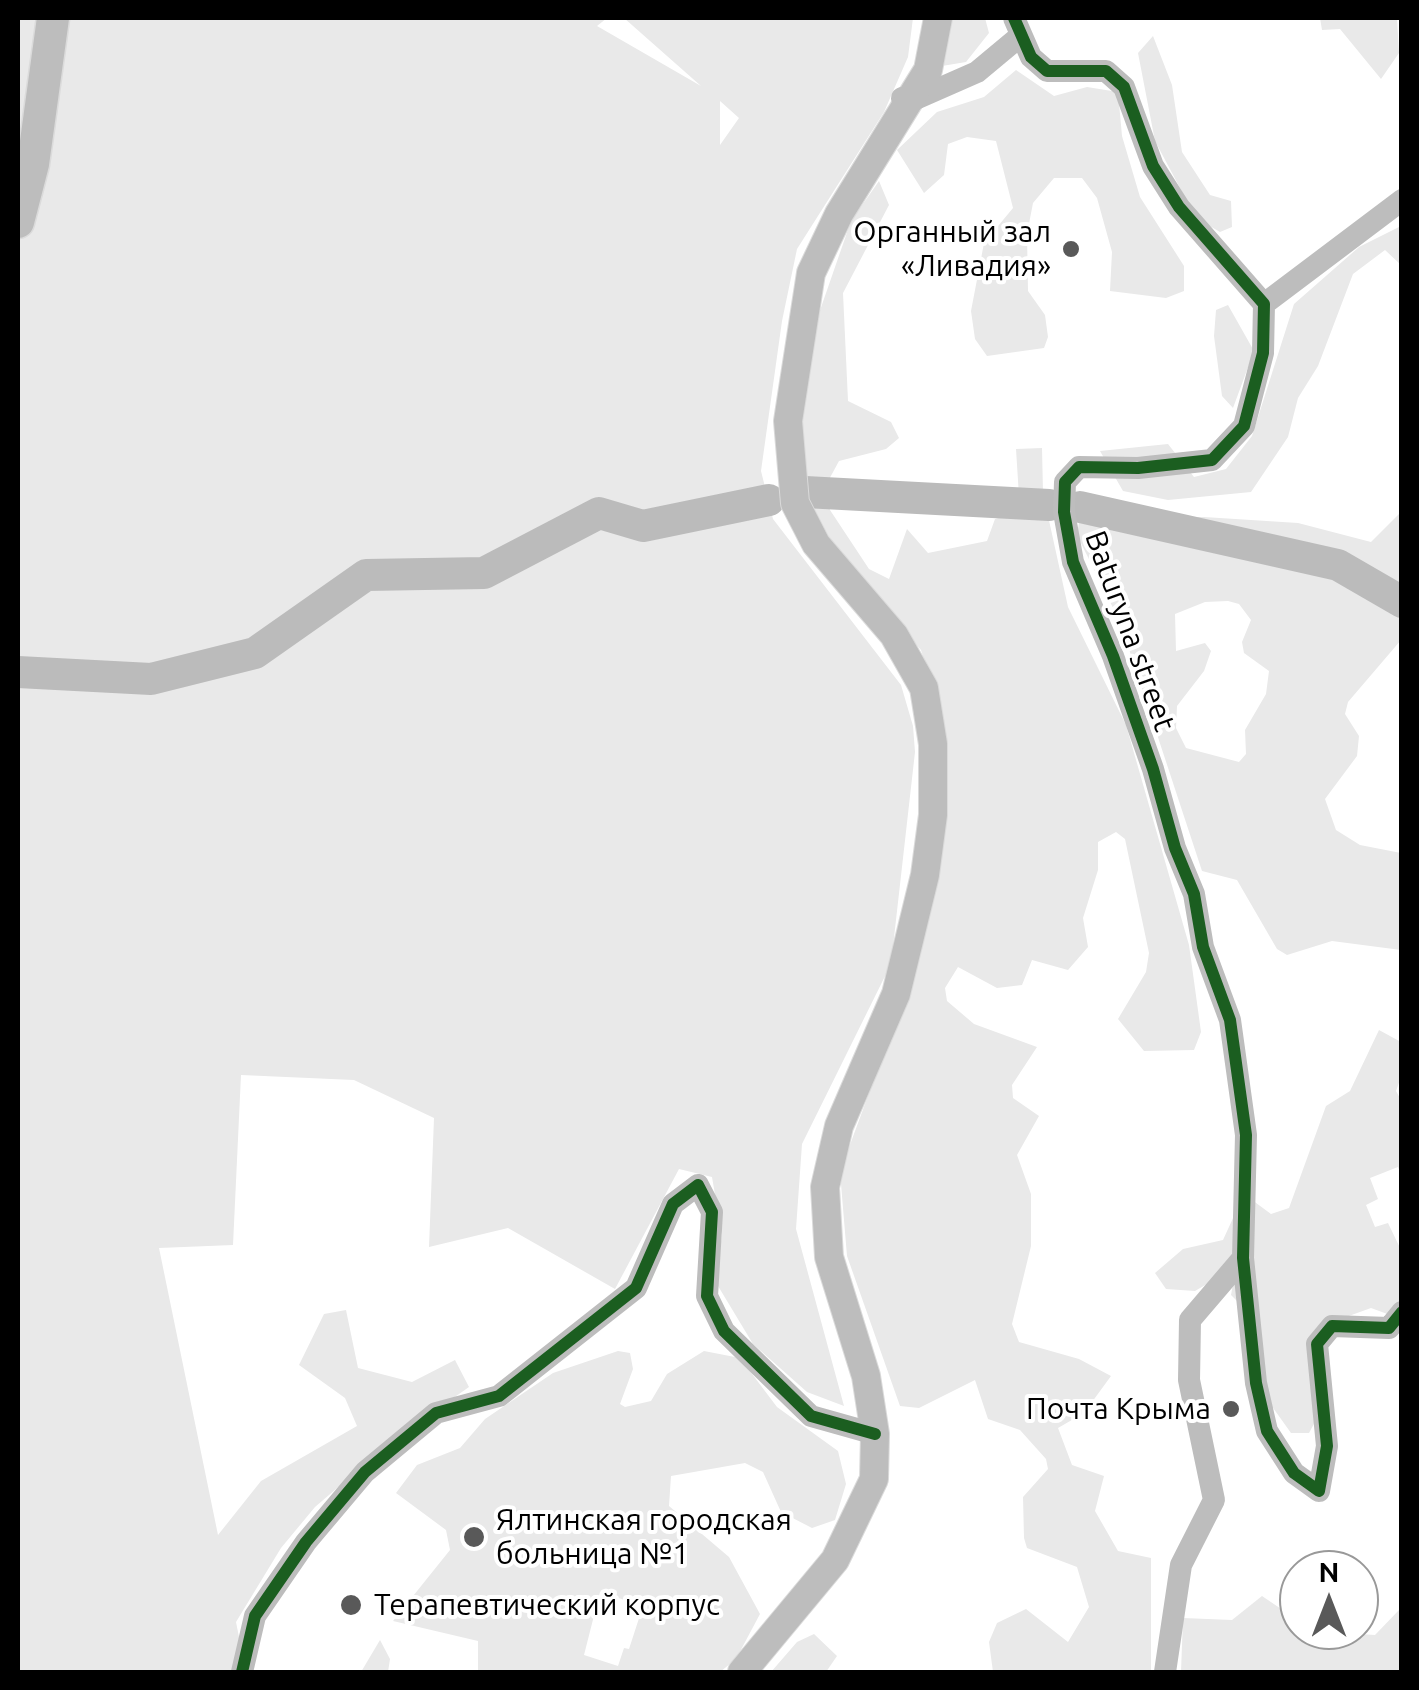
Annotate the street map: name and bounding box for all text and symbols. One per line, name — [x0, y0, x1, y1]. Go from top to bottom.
place label: Органный зал «Ливадия» — [853, 214, 1051, 284]
marker: Органный зал «Ливадия» — [1060, 238, 1082, 260]
street label: Baturyna street — [1077, 526, 1183, 736]
place label: Почта Крыма — [1026, 1391, 1211, 1427]
marker: Почта Крыма — [1220, 1398, 1242, 1420]
place label: Ялтинская городская больница №1 — [496, 1502, 792, 1572]
marker: Ялтинская городская больница №1 — [461, 1524, 487, 1550]
north arrow — [1279, 1550, 1379, 1650]
text: N — [1319, 1556, 1339, 1587]
place label: Терапевтический корпус — [374, 1587, 720, 1623]
marker: Терапевтический корпус — [338, 1592, 364, 1618]

